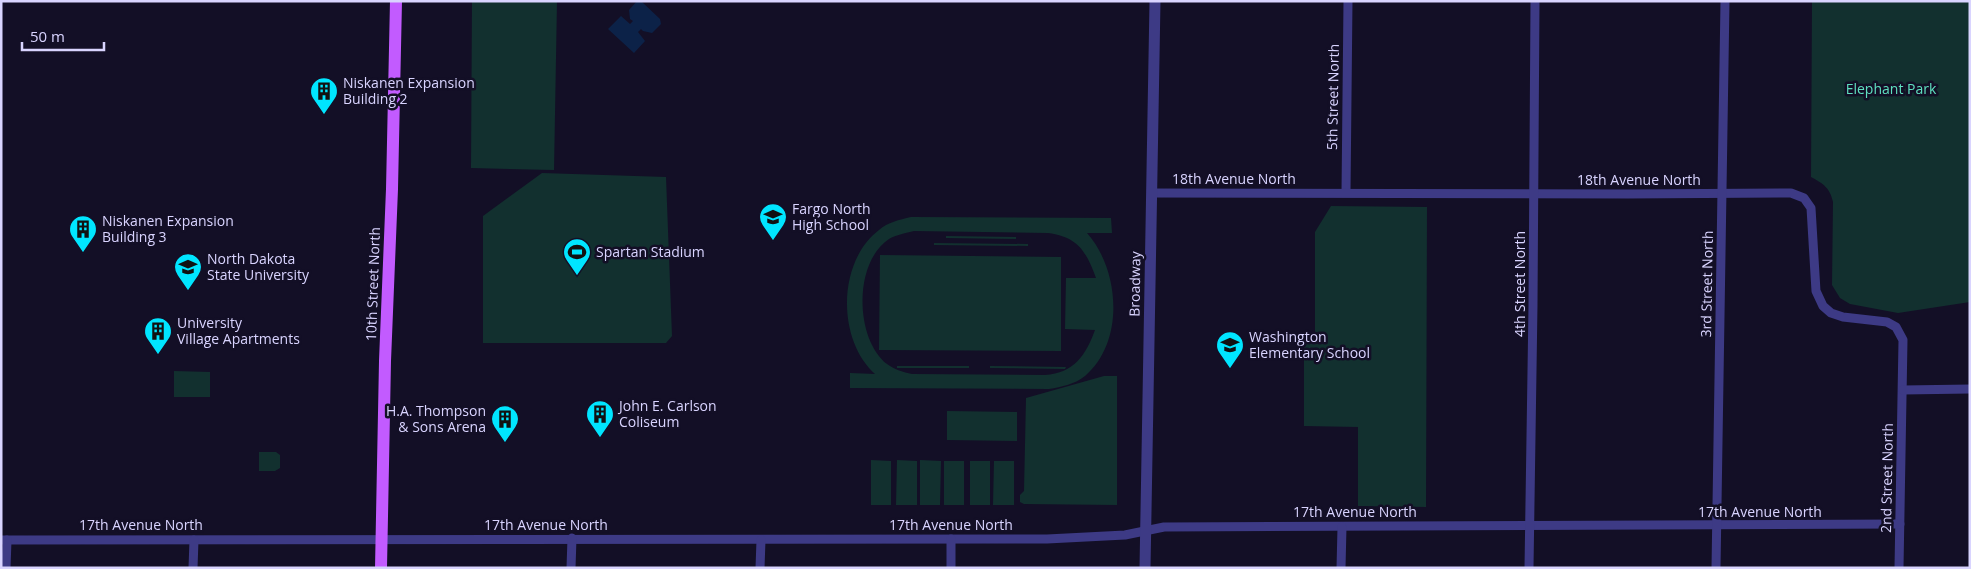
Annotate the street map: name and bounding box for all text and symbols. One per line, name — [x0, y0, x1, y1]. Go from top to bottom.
scale bar — [22, 20, 105, 52]
text: 50 m — [30, 26, 65, 46]
street label: 5th Street North — [1322, 44, 1343, 150]
place label: Niskanen Expansion Building 2 — [343, 73, 475, 108]
building icon: Niskanen Expansion Building 2 — [309, 76, 339, 115]
park label: Elephant Park — [1846, 79, 1937, 98]
street label: 18th Avenue North — [1172, 169, 1296, 188]
street label: 18th Avenue North — [1577, 170, 1701, 189]
place label: Fargo North High School — [792, 199, 871, 234]
school or university icon: Fargo North High School — [758, 202, 788, 241]
place label: Niskanen Expansion Building 3 — [102, 211, 234, 246]
building icon: Niskanen Expansion Building 3 — [68, 214, 98, 253]
street label: 10th Street North — [361, 227, 384, 341]
street label: 3rd Street North — [1696, 230, 1717, 338]
street label: 4th Street North — [1510, 231, 1529, 337]
sports icon: Spartan Stadium — [562, 237, 592, 276]
place label: Spartan Stadium — [596, 242, 705, 261]
place label: North Dakota State University — [207, 249, 310, 284]
street label: Broadway — [1124, 250, 1145, 317]
school or university icon: North Dakota State University — [173, 252, 203, 291]
place label: University Village Apartments — [177, 313, 300, 348]
building icon: University Village Apartments — [143, 316, 173, 355]
place label: Washington Elementary School — [1249, 327, 1370, 362]
school or university icon: Washington Elementary School — [1215, 330, 1245, 369]
place label: John E. Carlson Coliseum — [617, 396, 717, 431]
building icon: John E. Carlson Coliseum — [585, 399, 615, 438]
place label: H.A. Thompson & Sons Arena — [386, 401, 486, 436]
building icon: H.A. Thompson & Sons Arena — [490, 404, 520, 443]
street label: 2nd Street North — [1876, 423, 1897, 533]
street label: 17th Avenue North — [1293, 502, 1417, 521]
street label: 17th Avenue North — [1698, 502, 1822, 521]
street label: 17th Avenue North — [79, 515, 203, 534]
street label: 17th Avenue North — [484, 515, 608, 534]
street label: 17th Avenue North — [889, 515, 1013, 534]

